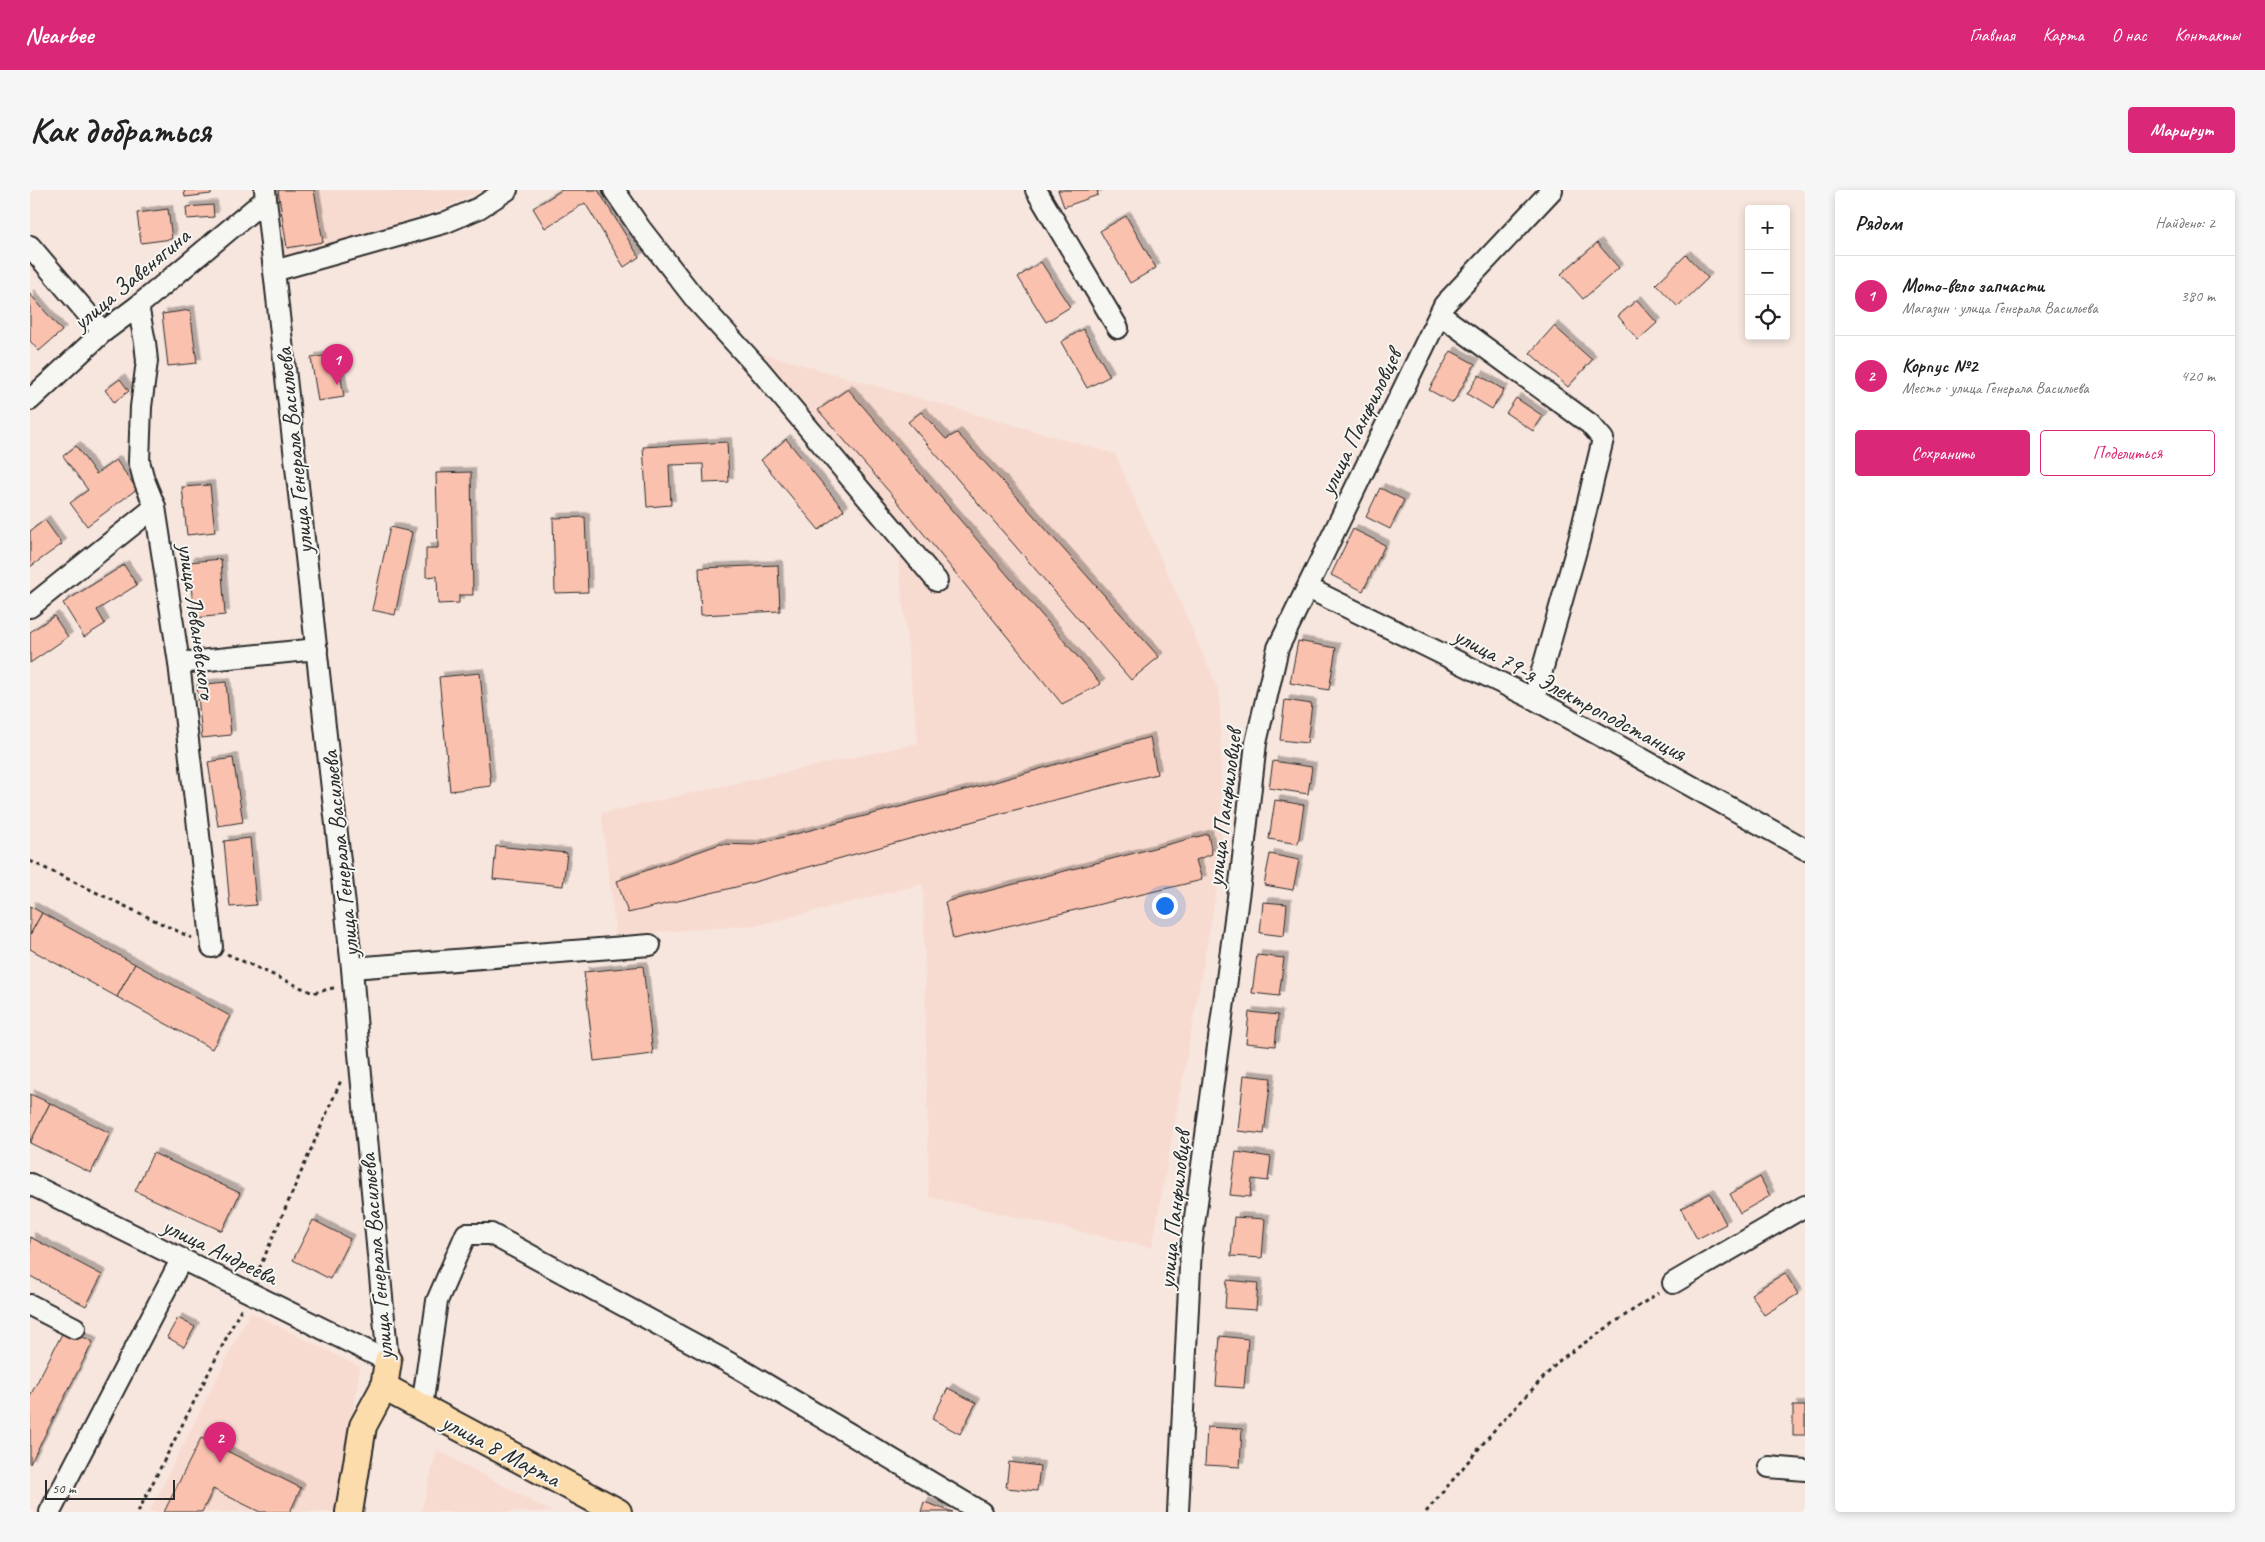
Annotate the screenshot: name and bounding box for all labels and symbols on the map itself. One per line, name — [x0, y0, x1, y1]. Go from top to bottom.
street label: улица Завенягина — [65, 220, 197, 338]
street label: улица Панфиловцев — [1311, 340, 1410, 502]
pin: 1 — [321, 344, 353, 385]
street label: улица Генерала Васильева — [268, 345, 320, 558]
street label: улица Леваневского — [171, 539, 223, 703]
street label: улица 79-я Электроподстанция — [1447, 619, 1693, 769]
street label: улица Панфиловцев — [1199, 723, 1249, 891]
street label: улица Генерала Васильева — [314, 748, 366, 961]
your location — [1152, 893, 1178, 919]
street label: улица Панфиловцев — [1151, 1126, 1198, 1292]
street label: улица Генерала Васильева — [352, 1151, 400, 1364]
street label: улица Андреева — [156, 1209, 284, 1293]
street label: улица 8 Марта — [435, 1405, 567, 1494]
pin: 2 — [204, 1422, 236, 1463]
scale bar — [45, 1477, 175, 1500]

